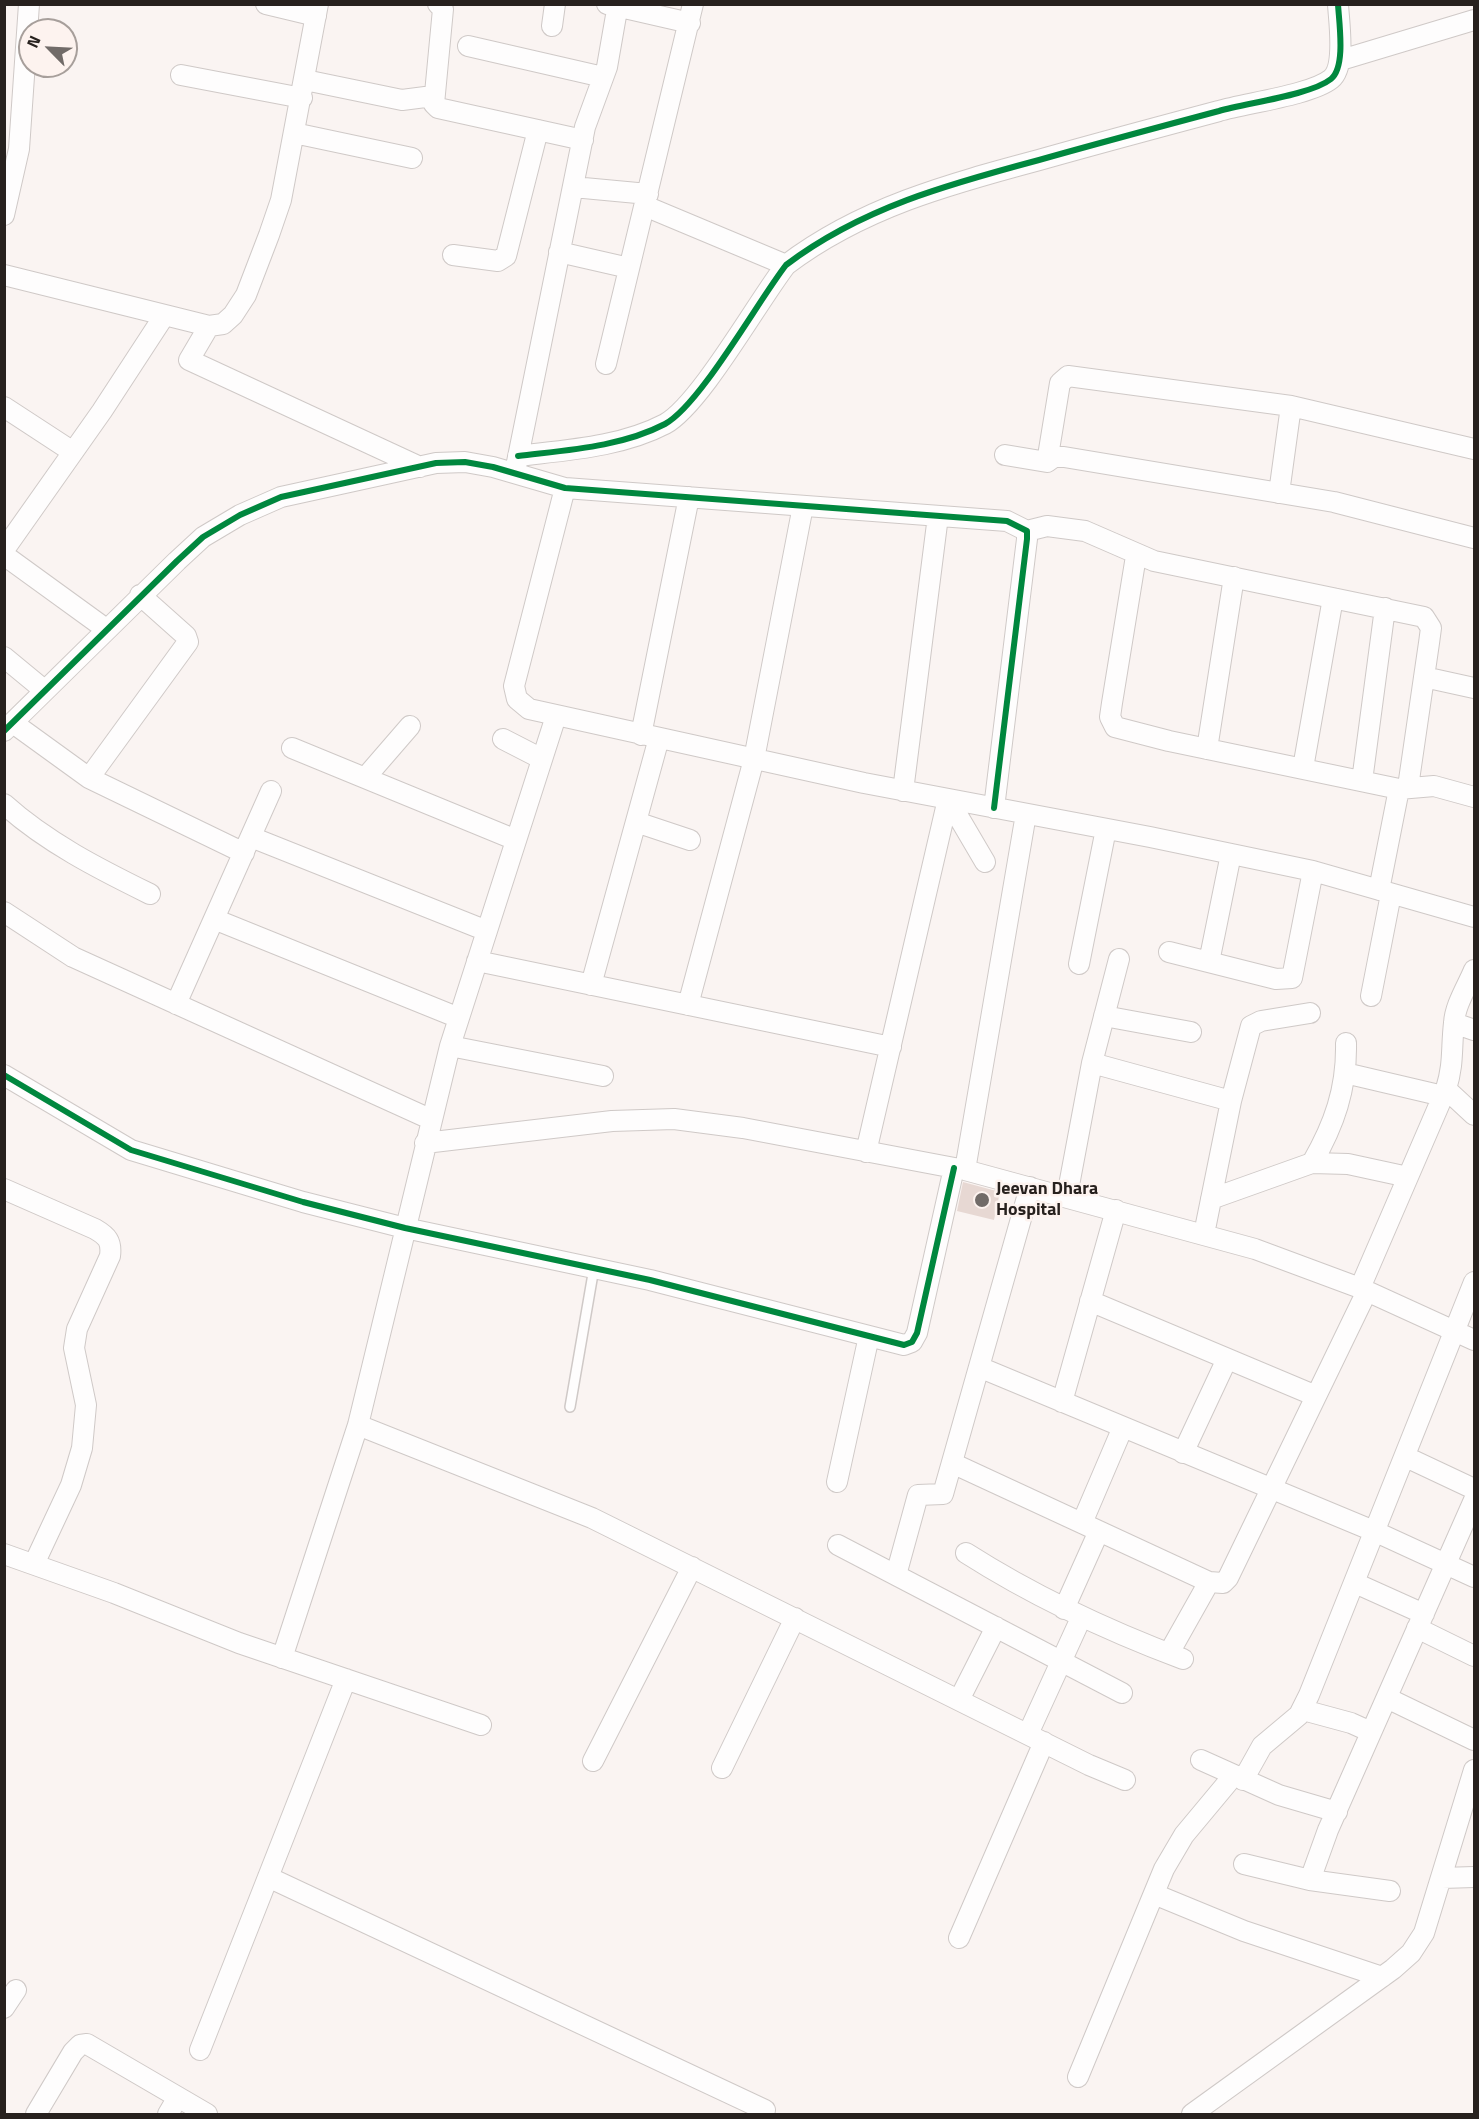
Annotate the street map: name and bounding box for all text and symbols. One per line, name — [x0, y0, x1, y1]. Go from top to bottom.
north arrow — [18, 18, 78, 78]
text: N — [20, 32, 47, 51]
place label: Jeevan Dhara Hospital — [996, 1179, 1098, 1222]
marker: Jeevan Dhara Hospital — [973, 1191, 991, 1209]

